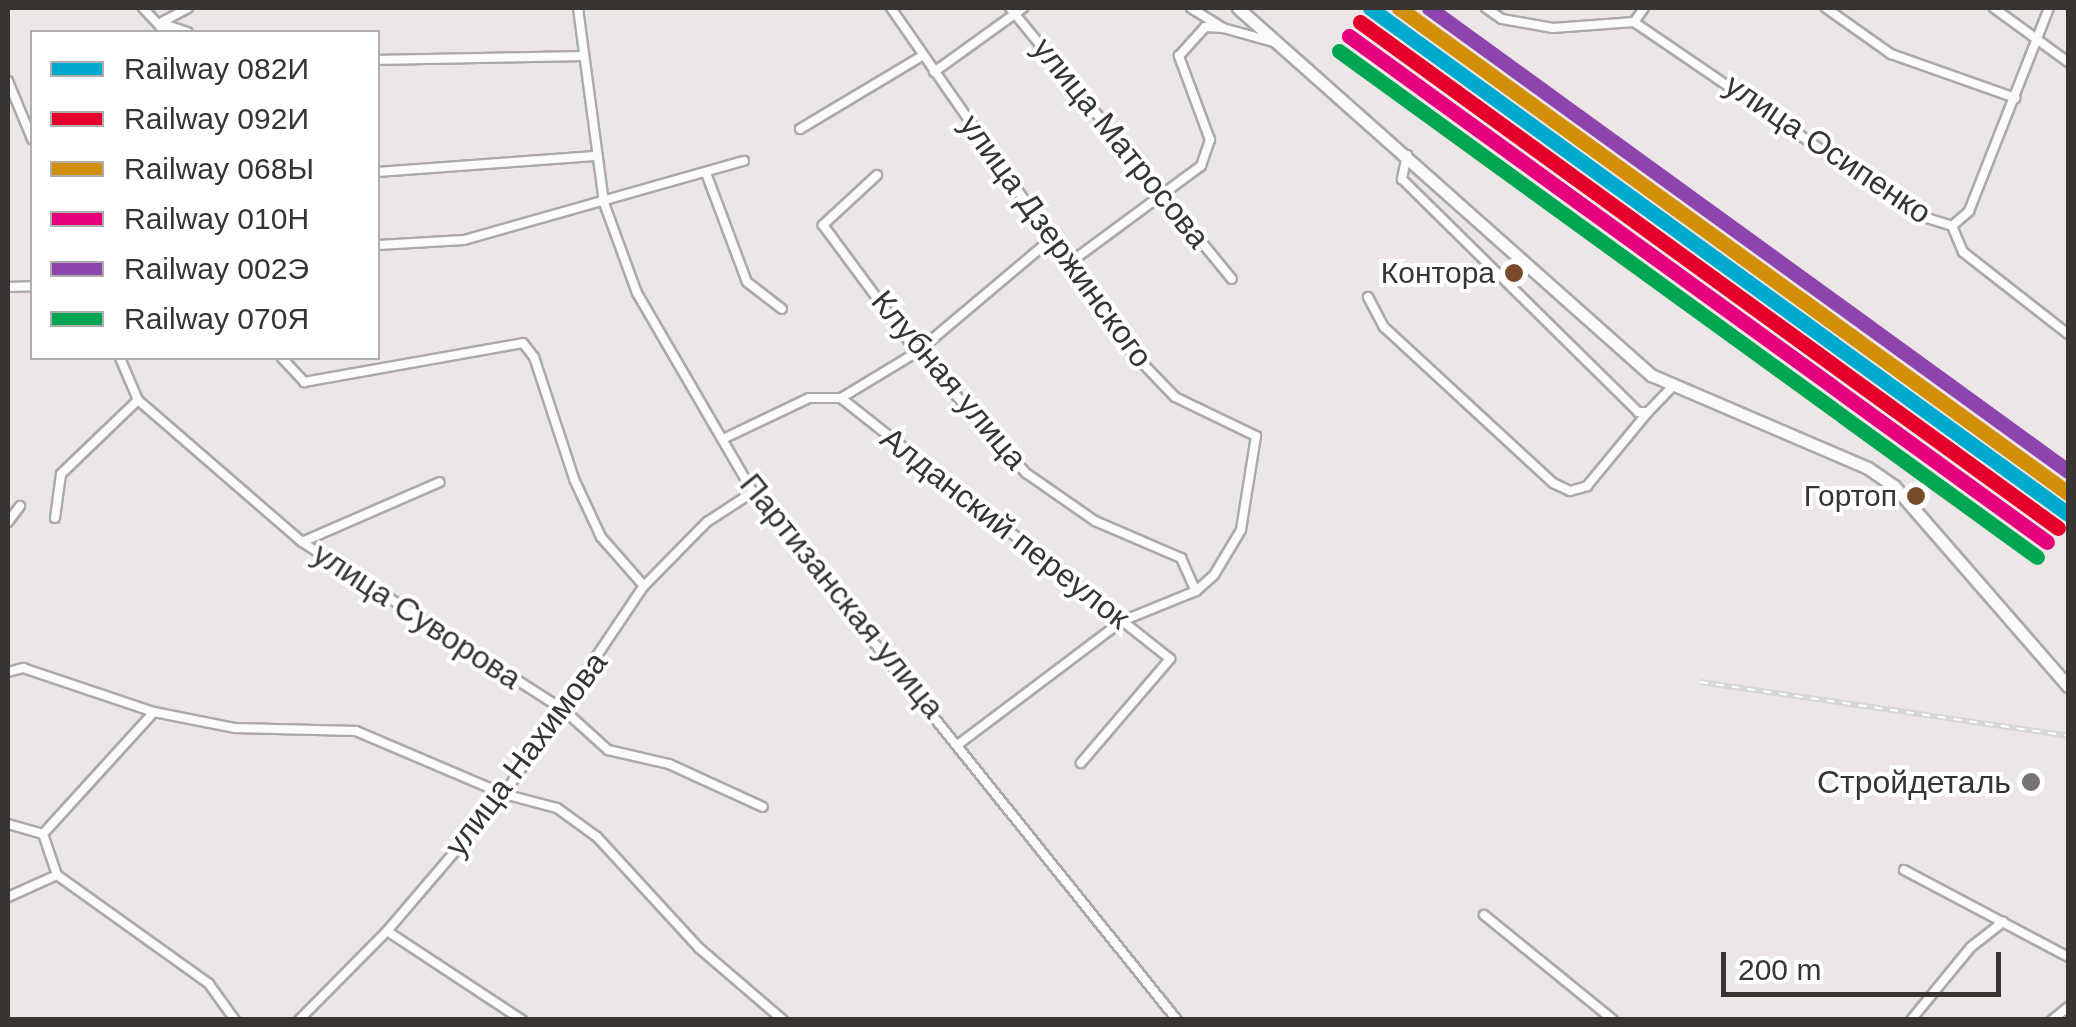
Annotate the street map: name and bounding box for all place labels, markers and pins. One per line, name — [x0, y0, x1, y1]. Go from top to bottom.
place label: Контора — [1381, 255, 1495, 291]
marker: Контора — [1504, 263, 1524, 283]
place label: Гортоп — [1804, 478, 1897, 514]
marker: Гортоп — [1906, 486, 1926, 506]
place label: Стройдеталь — [1817, 763, 2011, 801]
marker: Стройдеталь — [2020, 771, 2042, 793]

